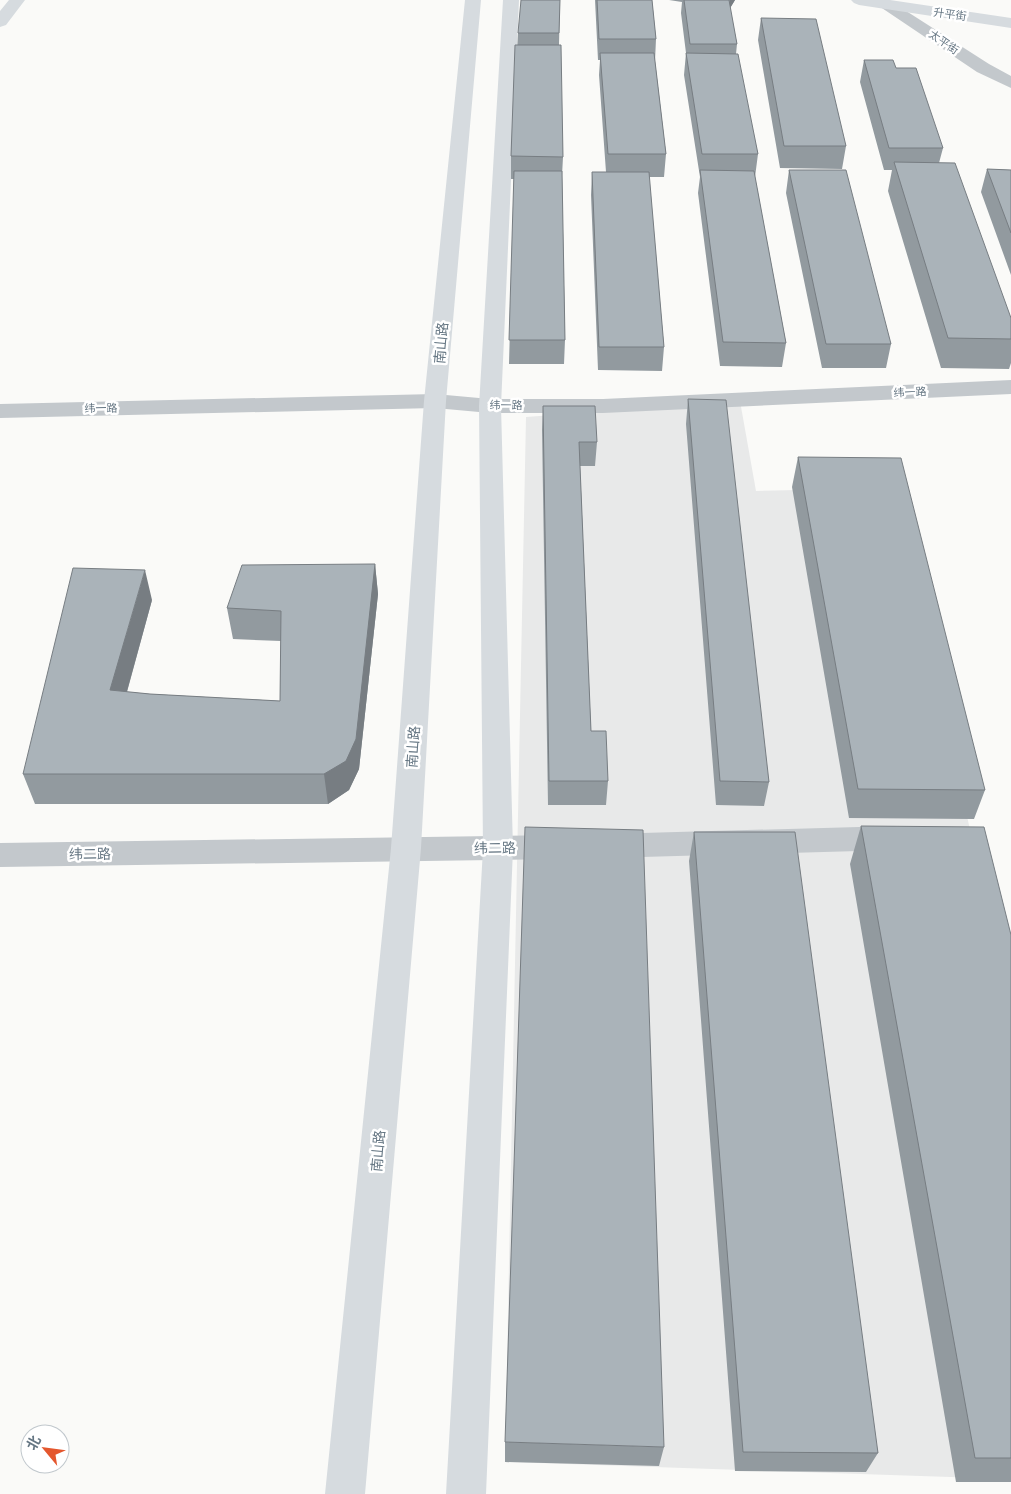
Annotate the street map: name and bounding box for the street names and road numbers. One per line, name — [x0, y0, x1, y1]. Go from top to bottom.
street label: 升平街 — [933, 4, 967, 23]
street label: 太平街 — [926, 26, 962, 57]
street label: 南山路 — [429, 321, 452, 365]
street label: 纬一路 — [893, 383, 927, 400]
street label: 纬一路 — [489, 397, 523, 412]
street label: 纬一路 — [84, 400, 118, 415]
street label: 南山路 — [402, 725, 423, 769]
street label: 纬二路 — [474, 838, 516, 857]
street label: 纬二路 — [69, 844, 111, 863]
street label: 南山路 — [366, 1129, 389, 1173]

